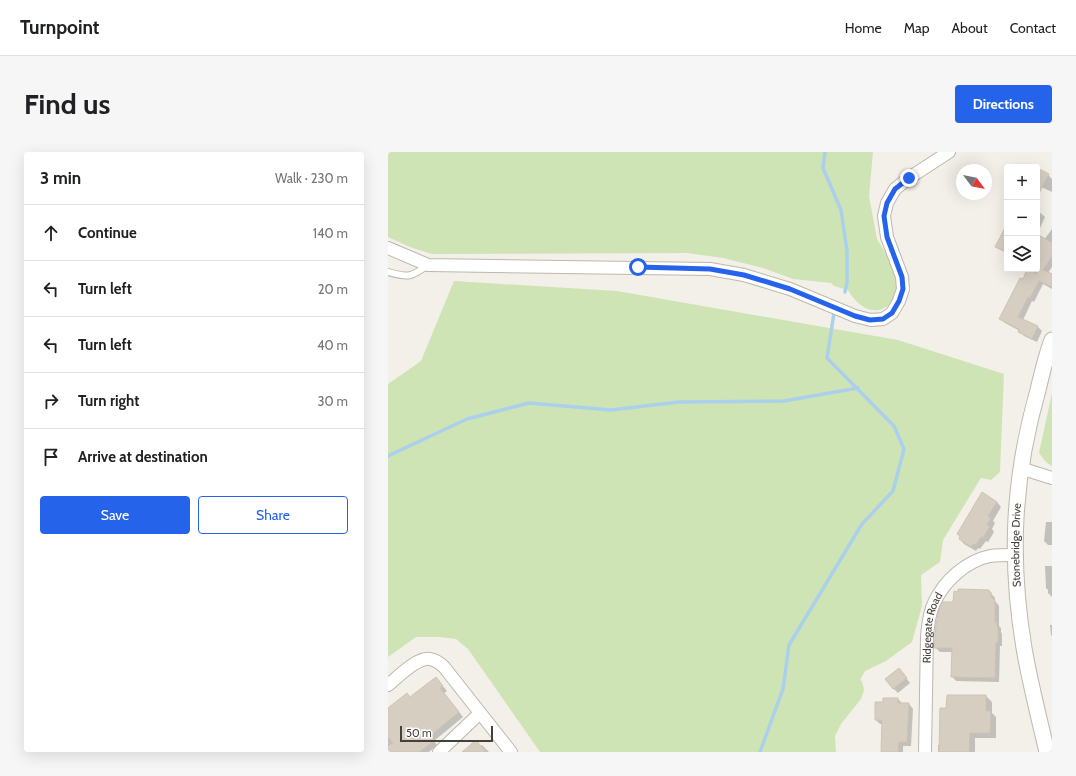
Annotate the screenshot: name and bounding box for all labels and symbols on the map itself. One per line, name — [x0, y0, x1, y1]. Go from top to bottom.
north arrow — [956, 164, 992, 200]
route end — [900, 169, 918, 187]
route start — [629, 258, 647, 276]
street label: Stonebridge Drive — [1008, 502, 1024, 588]
street label: Ridgegate Road — [920, 590, 945, 663]
scale bar — [400, 724, 493, 743]

